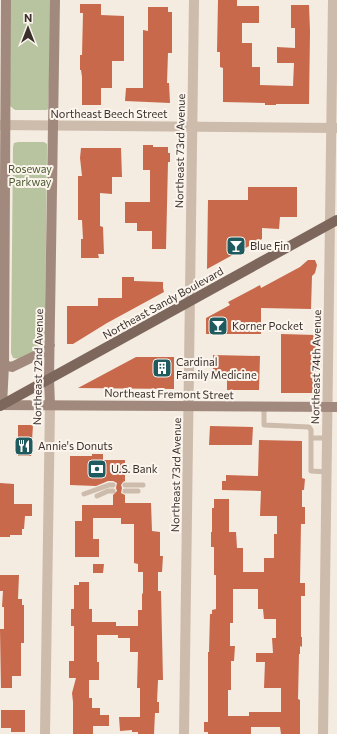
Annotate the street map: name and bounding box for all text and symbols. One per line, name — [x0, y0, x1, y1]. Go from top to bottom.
north arrow — [8, 8, 48, 48]
text: N — [24, 11, 32, 24]
street label: Northeast 73rd Avenue — [172, 93, 187, 208]
street label: Northeast Beech Street — [51, 107, 168, 120]
park label: Roseway Parkway — [8, 162, 52, 188]
bar icon: Blue Fin — [225, 235, 247, 257]
place label: Blue Fin — [250, 239, 289, 252]
street label: Northeast Sandy Boulevard — [100, 264, 225, 341]
street label: Northeast 72nd Avenue — [30, 308, 45, 425]
street label: Northeast 74th Avenue — [308, 309, 323, 424]
bar icon: Korner Pocket — [207, 315, 229, 337]
place label: Korner Pocket — [232, 319, 304, 332]
place label: Cardinal Family Medicine — [176, 355, 257, 381]
building icon: Cardinal Family Medicine — [151, 357, 173, 379]
street label: Northeast Fremont Street — [104, 386, 234, 401]
street label: Northeast 73rd Avenue — [168, 417, 183, 532]
restaurant icon: Annie's Donuts — [13, 435, 35, 457]
place label: Annie's Donuts — [38, 439, 113, 452]
bank icon: U.S. Bank — [86, 458, 108, 480]
place label: U.S. Bank — [111, 462, 158, 475]

